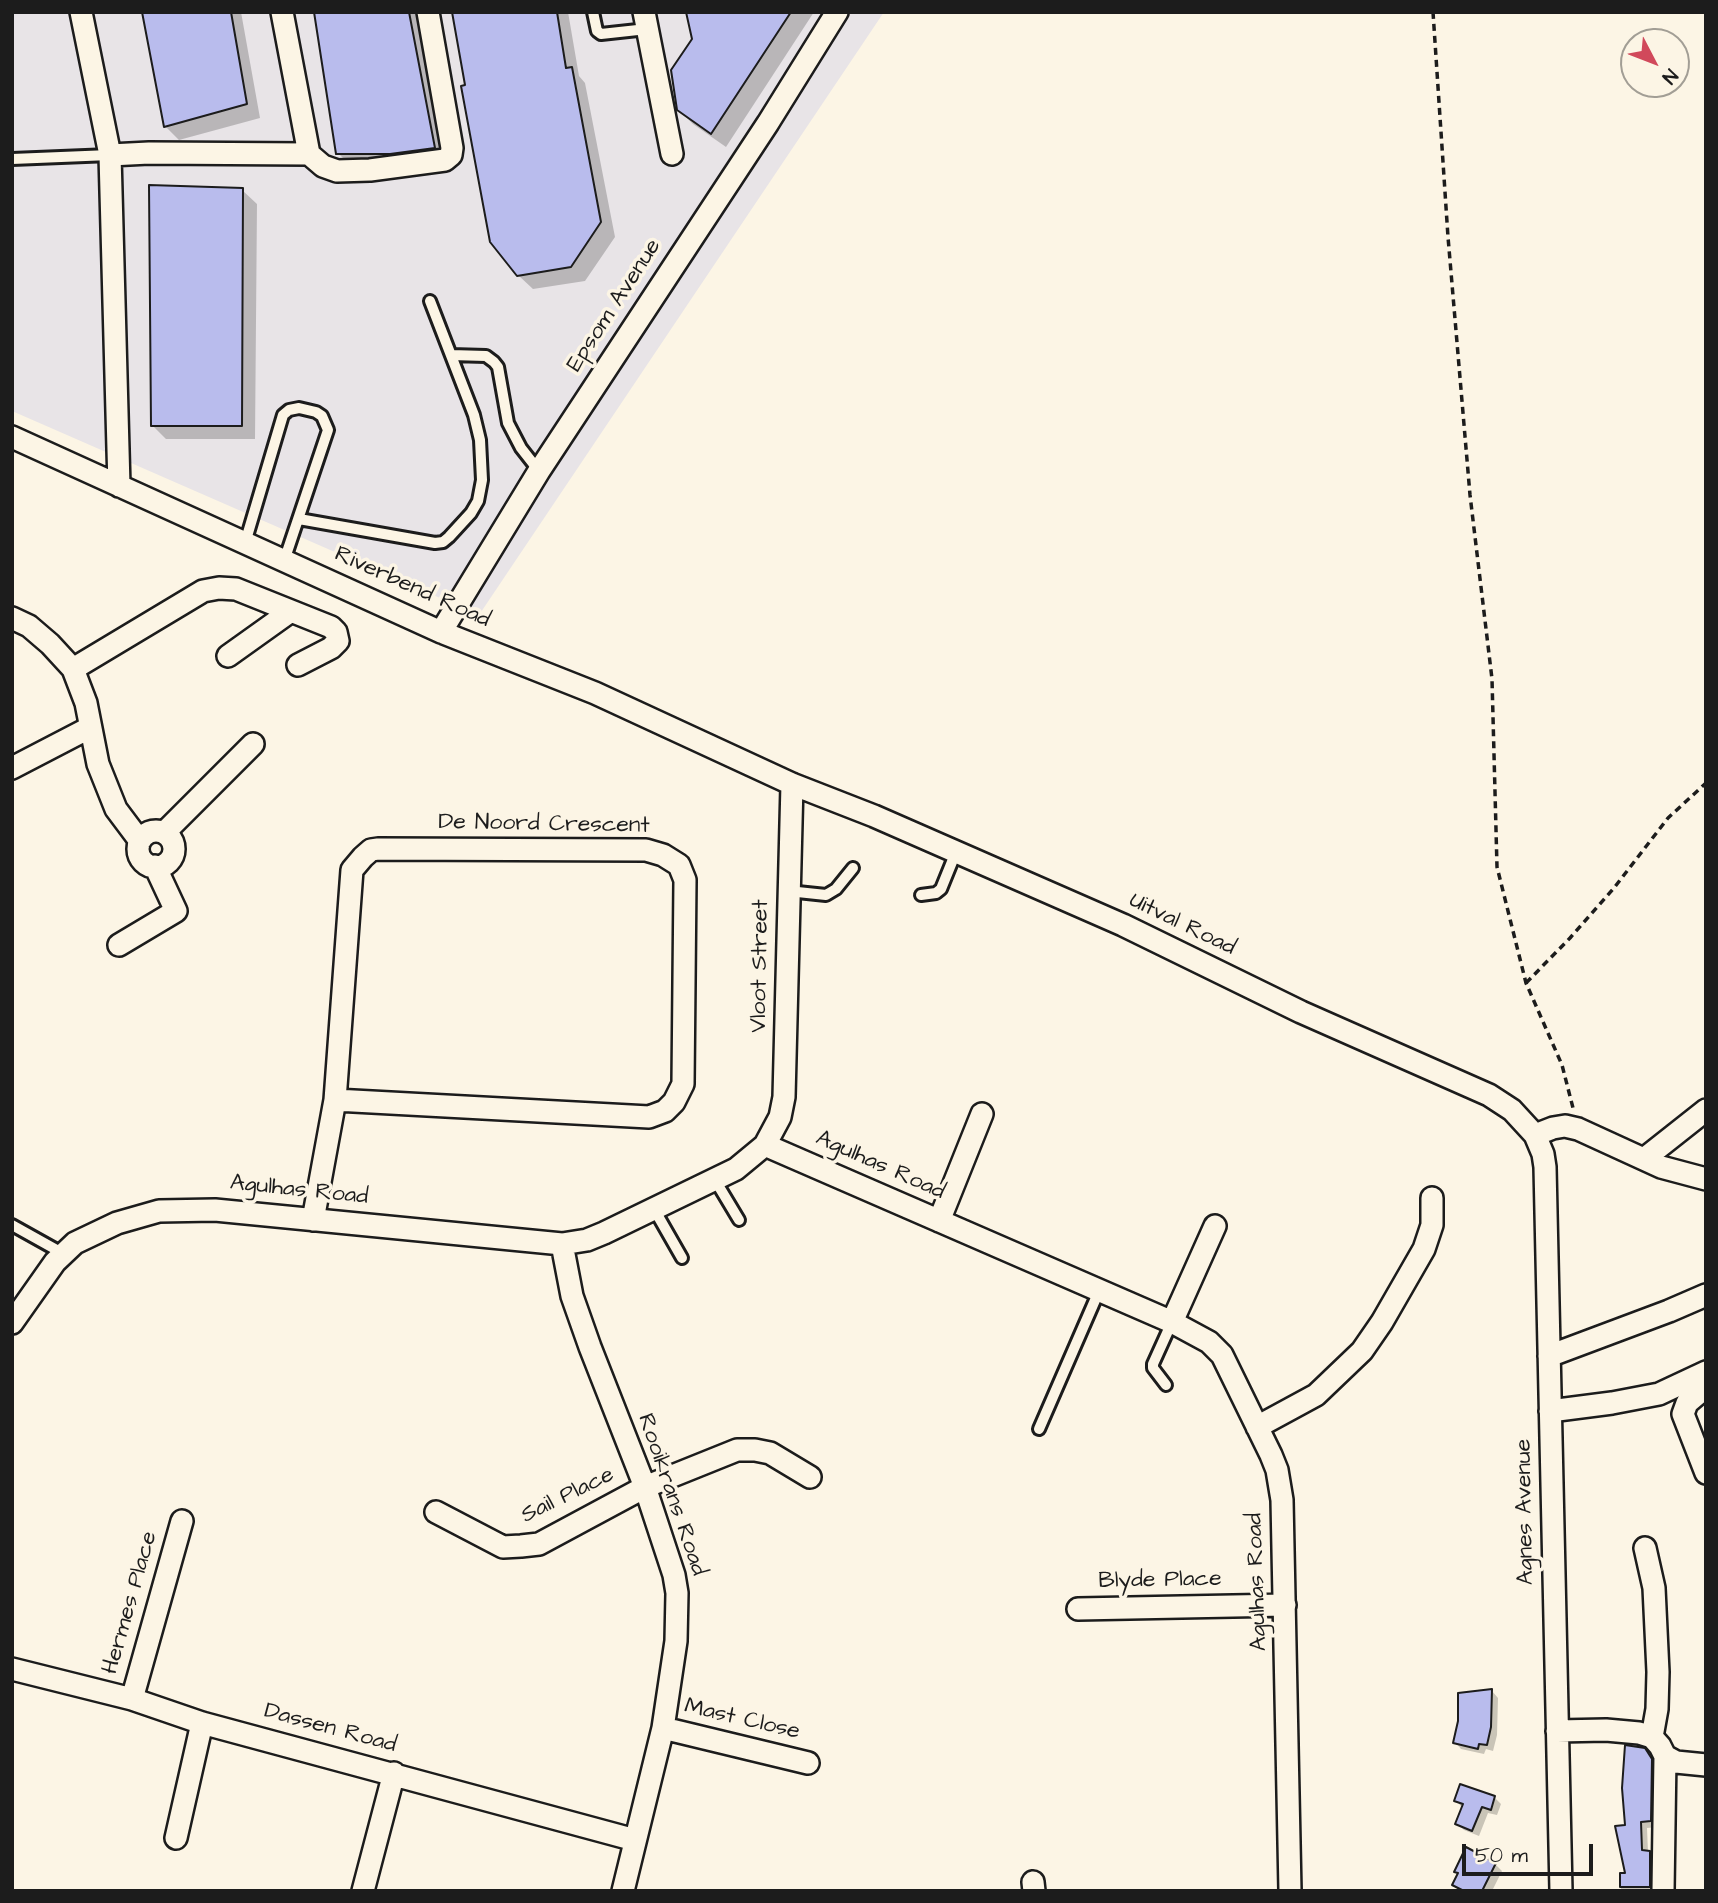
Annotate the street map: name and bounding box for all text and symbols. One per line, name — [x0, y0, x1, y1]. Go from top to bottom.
north arrow — [1620, 28, 1690, 98]
text: N — [1655, 63, 1684, 90]
street label: Epsom Avenue — [562, 234, 668, 378]
street label: Riverbend Road — [330, 541, 494, 635]
street label: De Noord Crescent — [438, 809, 650, 841]
street label: Uitval Road — [1124, 887, 1240, 963]
street label: Vloot Street — [746, 899, 776, 1033]
street label: Agulhas Road — [811, 1125, 949, 1207]
street label: Agulhas Road — [229, 1170, 369, 1212]
street label: Rooikrans Road — [630, 1410, 712, 1580]
street label: Agnes Avenue — [1511, 1439, 1541, 1585]
street label: Sail Place — [517, 1462, 619, 1530]
street label: Agulhas Road — [1242, 1512, 1274, 1652]
street label: Hermes Place — [97, 1528, 165, 1678]
street label: Blyde Place — [1098, 1566, 1222, 1596]
street label: Mast Close — [682, 1693, 802, 1747]
street label: Dassen Road — [261, 1698, 399, 1760]
scale bar — [1466, 1829, 1597, 1873]
text: 50 m — [1475, 1841, 1528, 1870]

